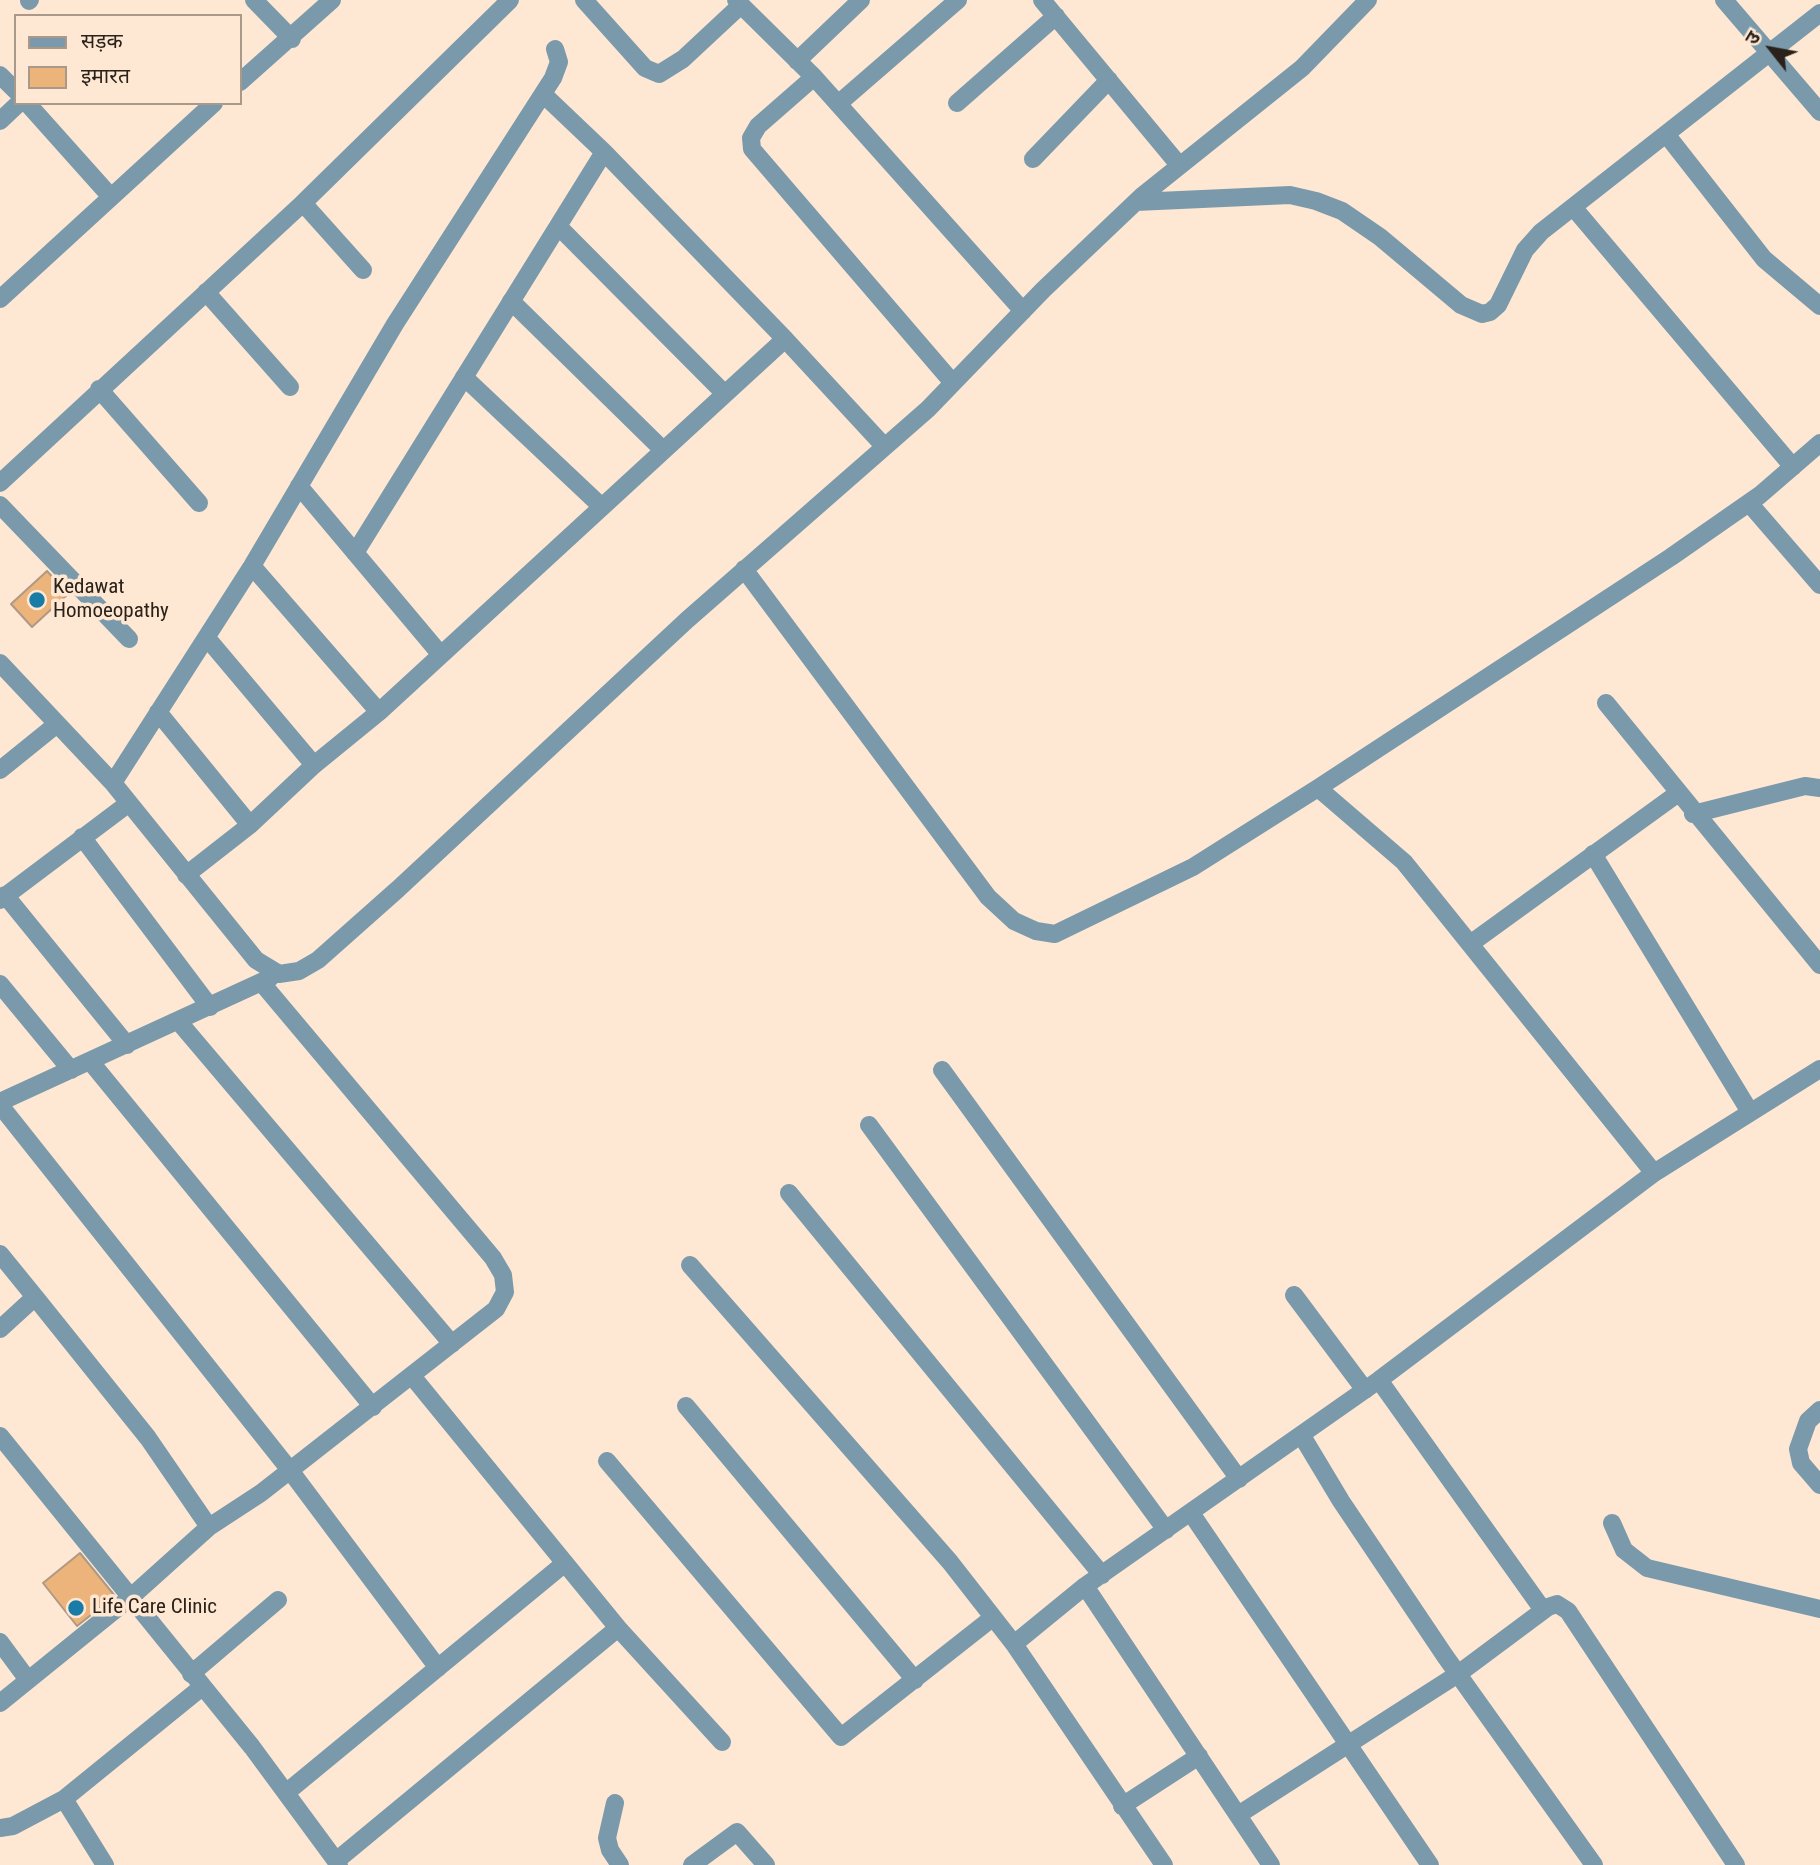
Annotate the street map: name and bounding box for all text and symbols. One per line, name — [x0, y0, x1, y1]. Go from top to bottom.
legend — [14, 14, 242, 105]
north arrow — [1736, 14, 1806, 84]
text: उ — [1740, 27, 1765, 49]
text: सड़क — [81, 29, 123, 53]
text: इमारत — [81, 64, 130, 88]
place label: Kedawat Homoeopathy — [53, 575, 169, 625]
marker: Kedawat Homoeopathy — [27, 590, 47, 610]
place label: Life Care Clinic — [92, 1595, 217, 1621]
marker: Life Care Clinic — [66, 1598, 86, 1618]

